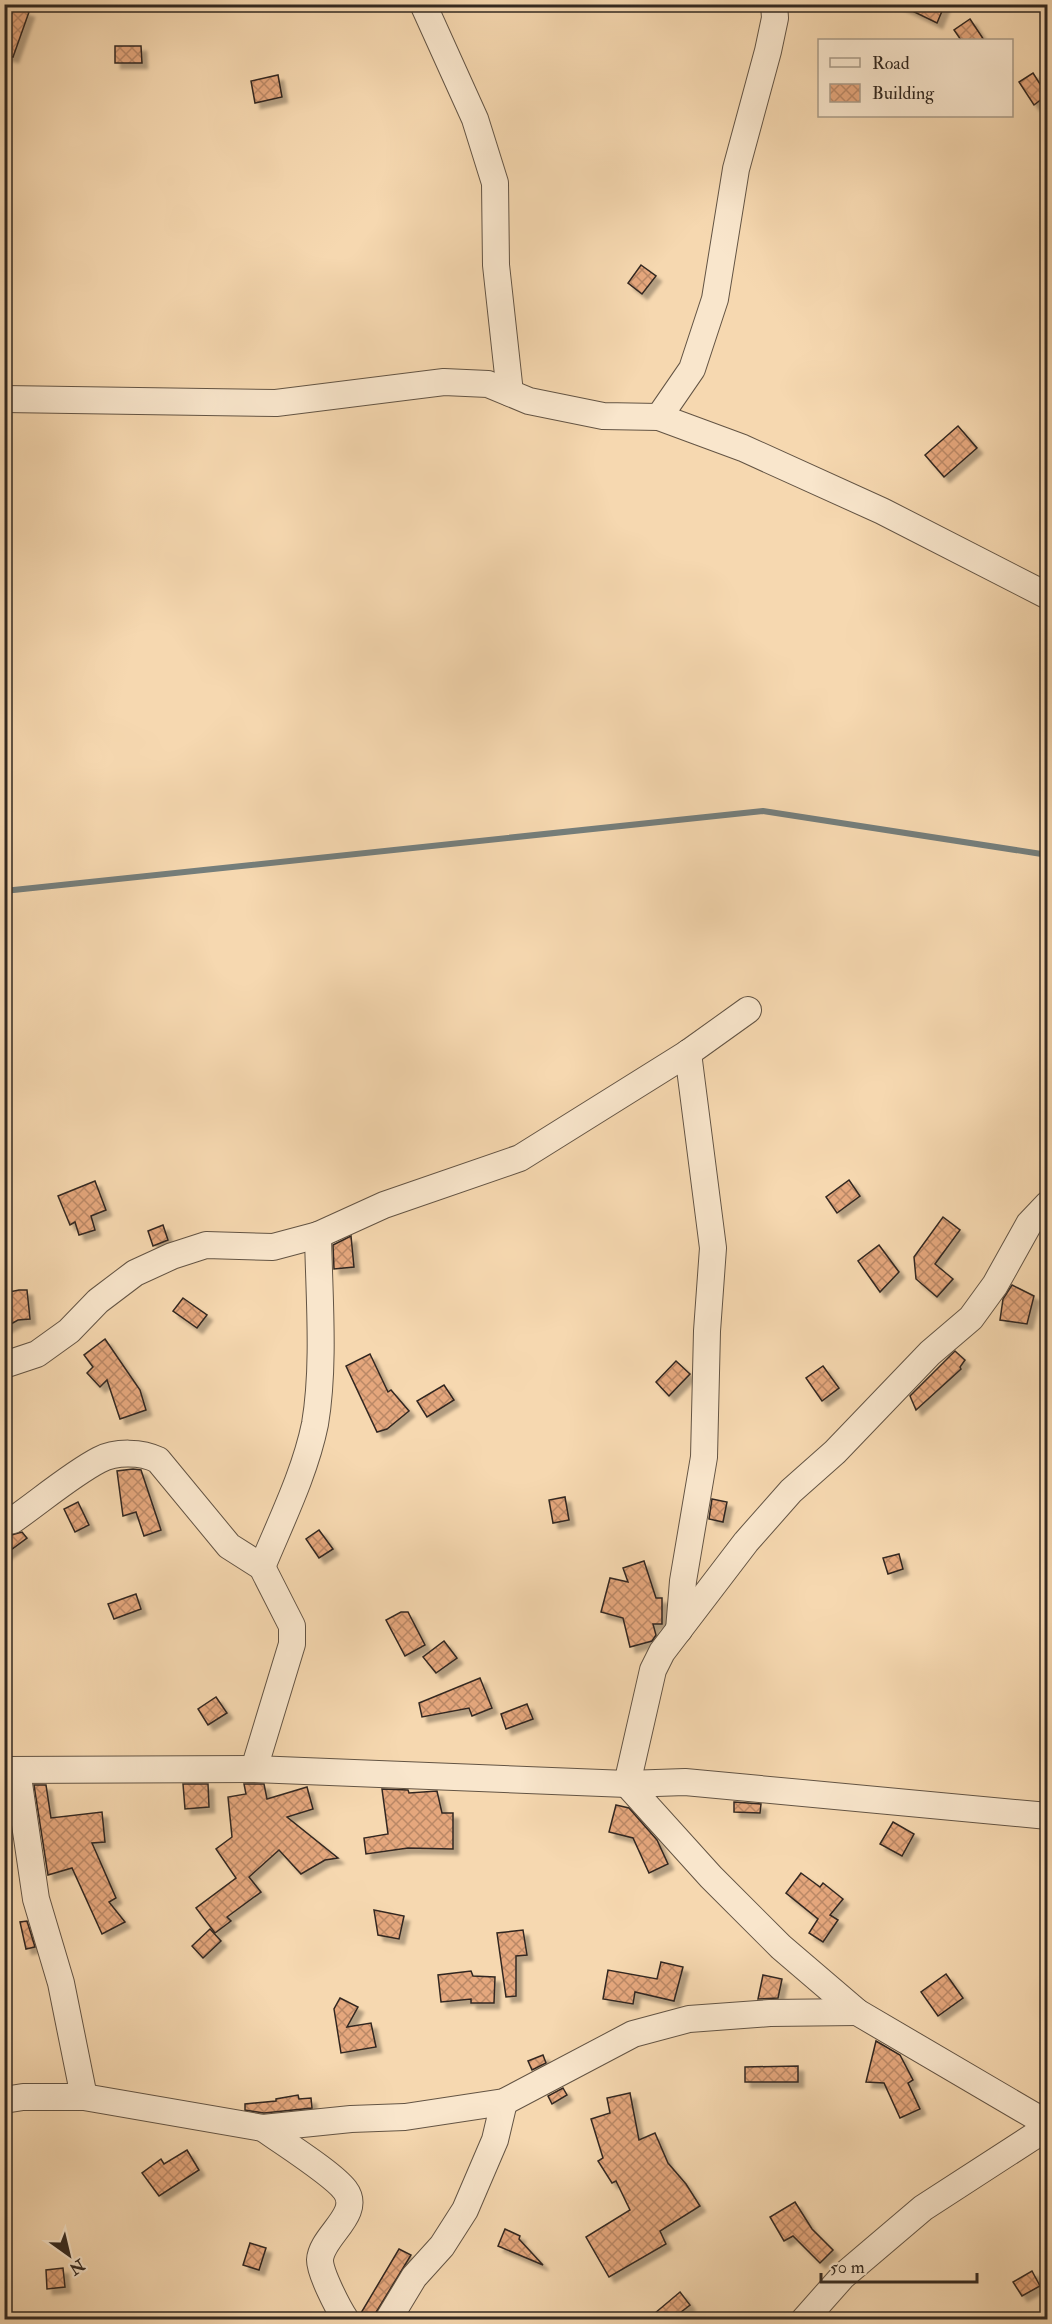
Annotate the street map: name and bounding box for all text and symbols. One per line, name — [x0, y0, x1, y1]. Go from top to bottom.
legend — [818, 39, 1013, 117]
text: Road — [872, 52, 910, 75]
text: Building — [872, 82, 935, 105]
north arrow — [39, 2225, 99, 2285]
scale bar — [821, 2246, 977, 2284]
text: N — [65, 2254, 89, 2279]
text: 50 m — [830, 2256, 865, 2279]

